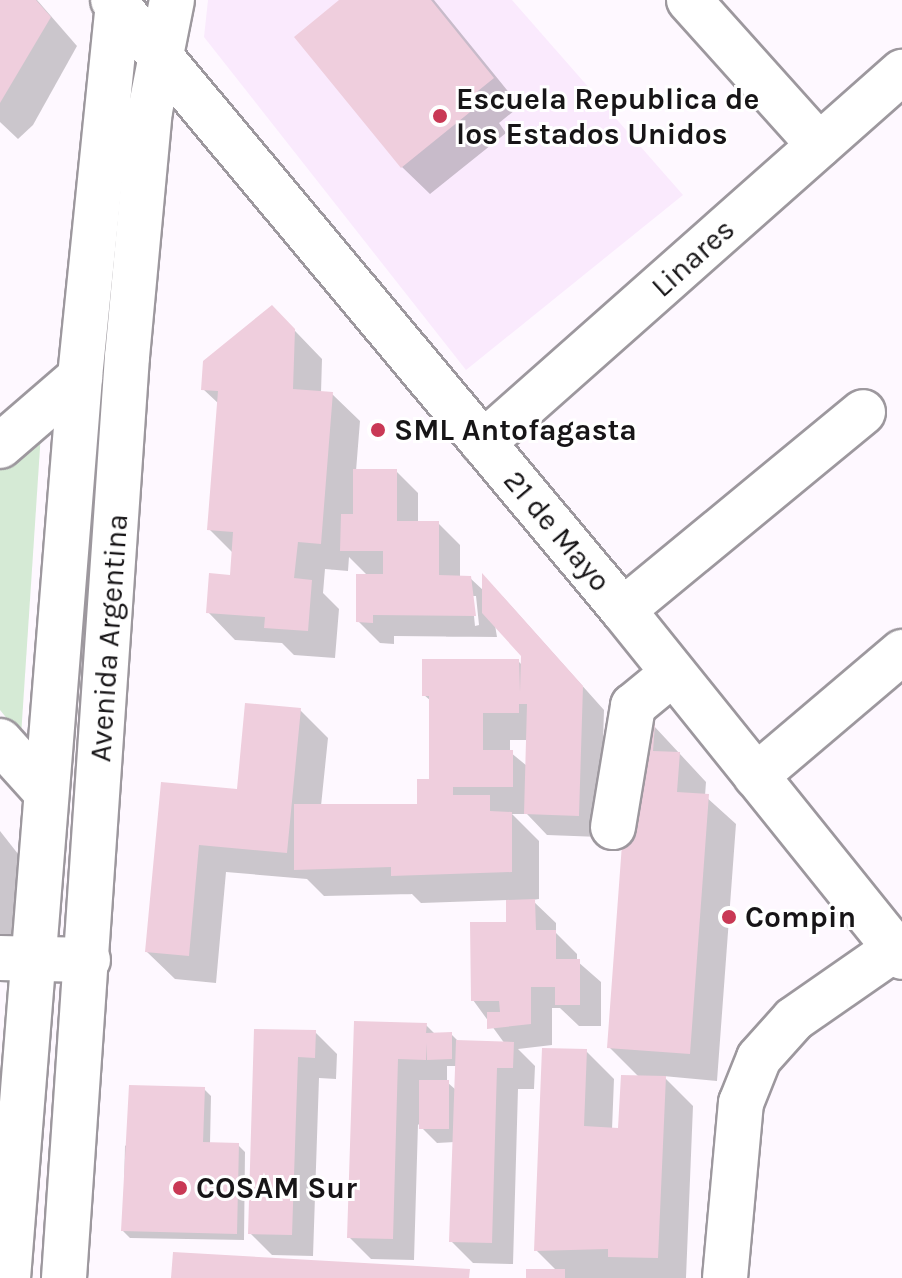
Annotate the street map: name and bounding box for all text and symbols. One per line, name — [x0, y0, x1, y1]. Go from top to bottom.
place label: Escuela Republica de los Estados Unidos — [456, 81, 759, 152]
marker: Escuela Republica de los Estados Unidos — [431, 107, 449, 125]
street label: Linares — [644, 211, 742, 305]
place label: SML Antofagasta — [394, 412, 637, 448]
marker: SML Antofagasta — [369, 421, 387, 439]
street label: 21 de Mayo — [496, 463, 618, 599]
street label: Avenida Argentina — [82, 513, 136, 763]
place label: Compin — [745, 899, 856, 935]
marker: Compin — [720, 908, 738, 926]
place label: COSAM Sur — [196, 1170, 357, 1206]
marker: COSAM Sur — [171, 1179, 189, 1197]

